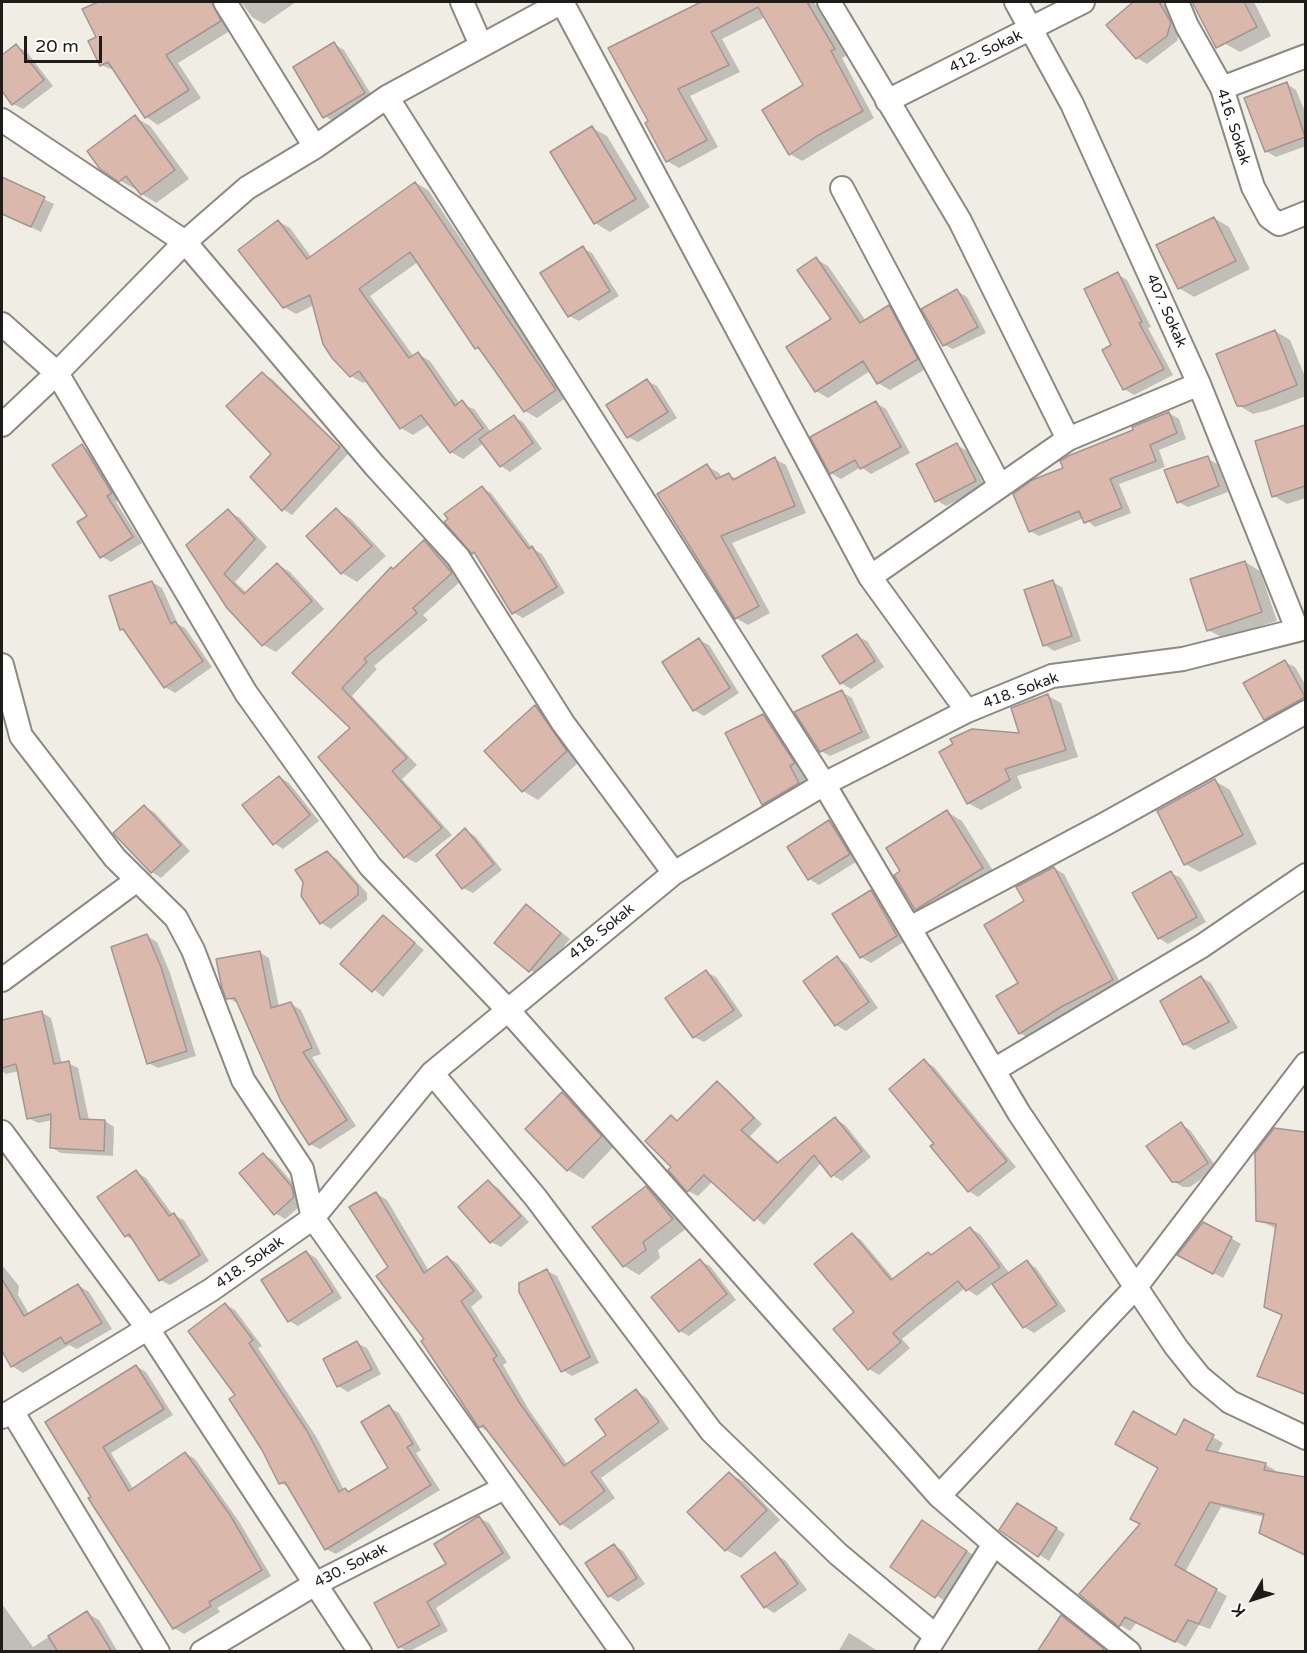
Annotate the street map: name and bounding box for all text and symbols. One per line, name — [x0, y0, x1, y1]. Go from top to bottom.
scale bar — [27, 24, 105, 62]
street label: 412. Sokak — [947, 27, 1025, 77]
text: 20 m — [35, 35, 79, 57]
street label: 416. Sokak — [1212, 87, 1254, 167]
street label: 407. Sokak — [1142, 272, 1190, 350]
street label: 418. Sokak — [981, 669, 1061, 713]
street label: 418. Sokak — [566, 900, 638, 964]
street label: 418. Sokak — [212, 1233, 288, 1293]
street label: 430. Sokak — [312, 1540, 390, 1592]
north arrow — [1223, 1569, 1283, 1629]
text: K — [1228, 1600, 1250, 1621]

